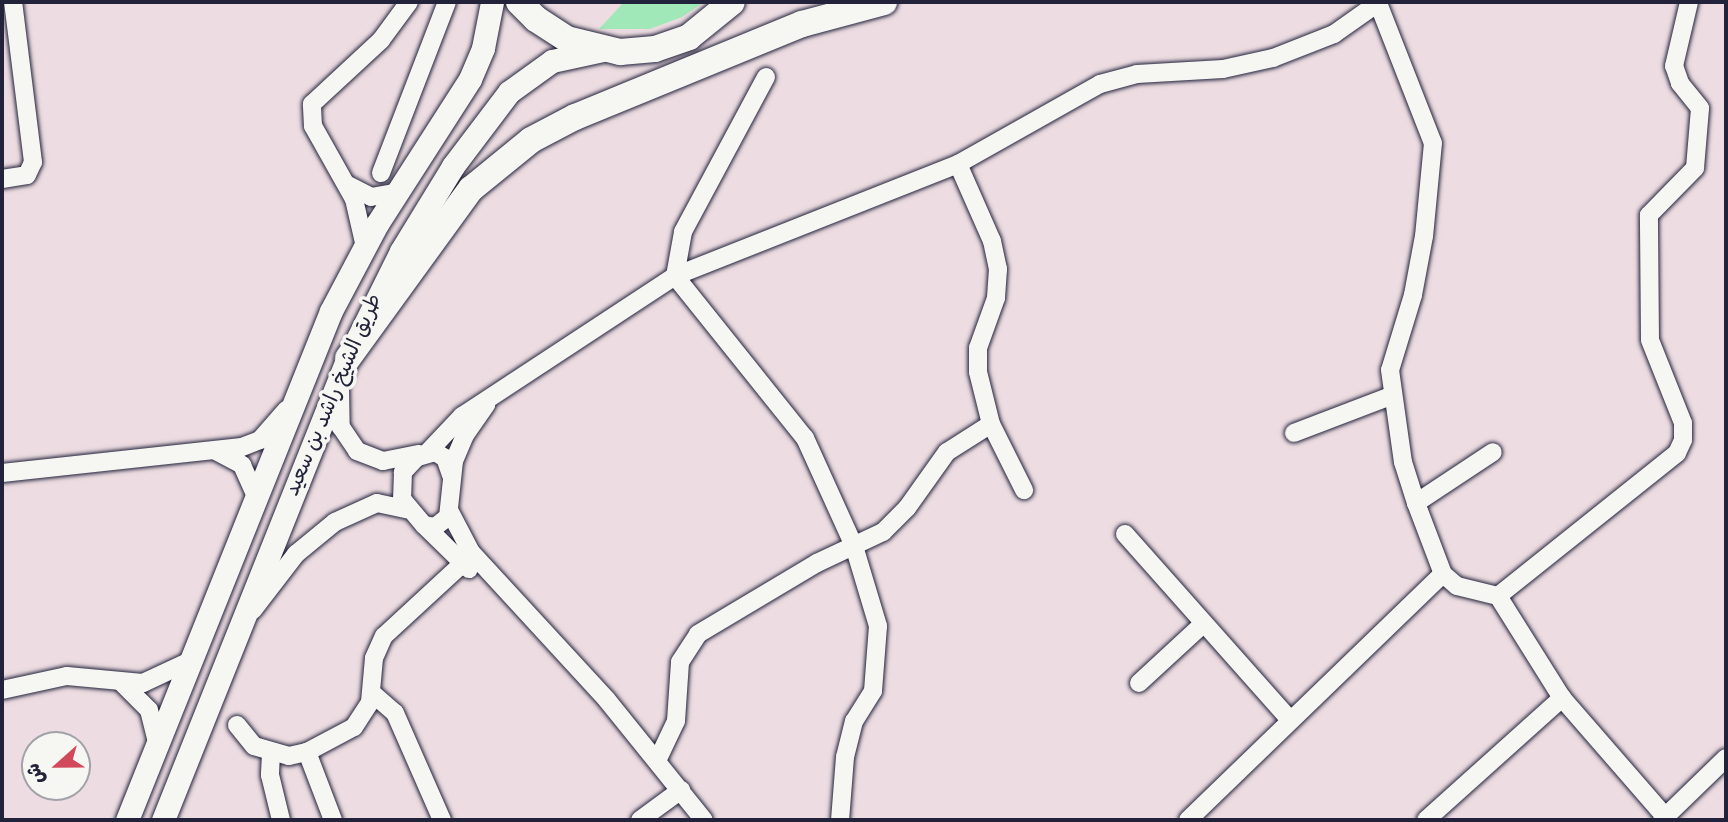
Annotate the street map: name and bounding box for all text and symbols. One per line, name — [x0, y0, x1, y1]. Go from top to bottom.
street label: طريق الشيخ راشد بن سعيد — [282, 291, 390, 501]
north arrow — [21, 731, 91, 801]
text: ش — [23, 759, 52, 787]

